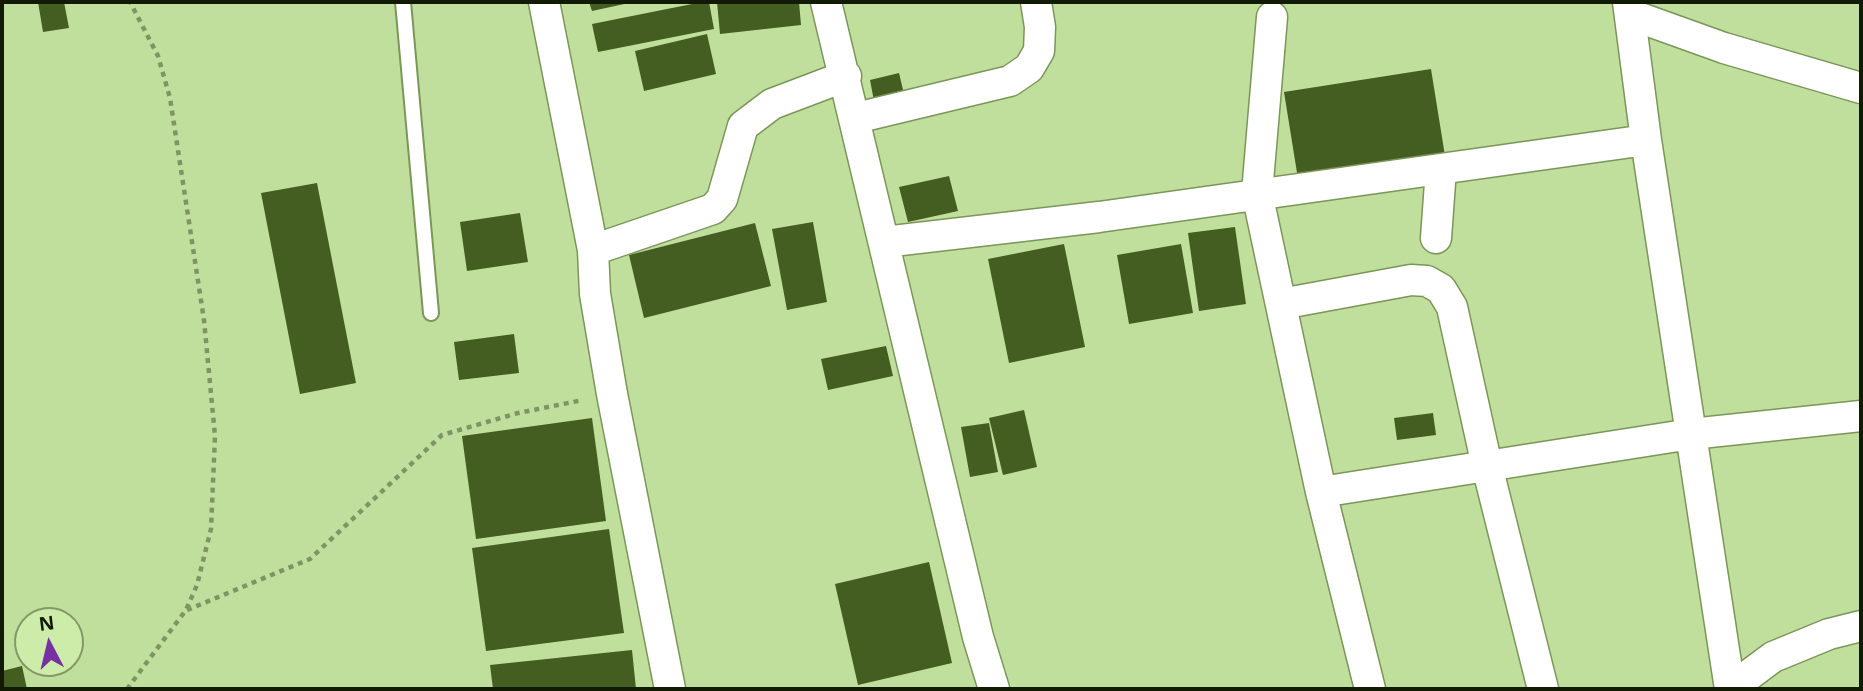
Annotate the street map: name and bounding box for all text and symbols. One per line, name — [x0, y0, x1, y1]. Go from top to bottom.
north arrow — [14, 607, 84, 677]
text: N — [37, 609, 56, 637]

